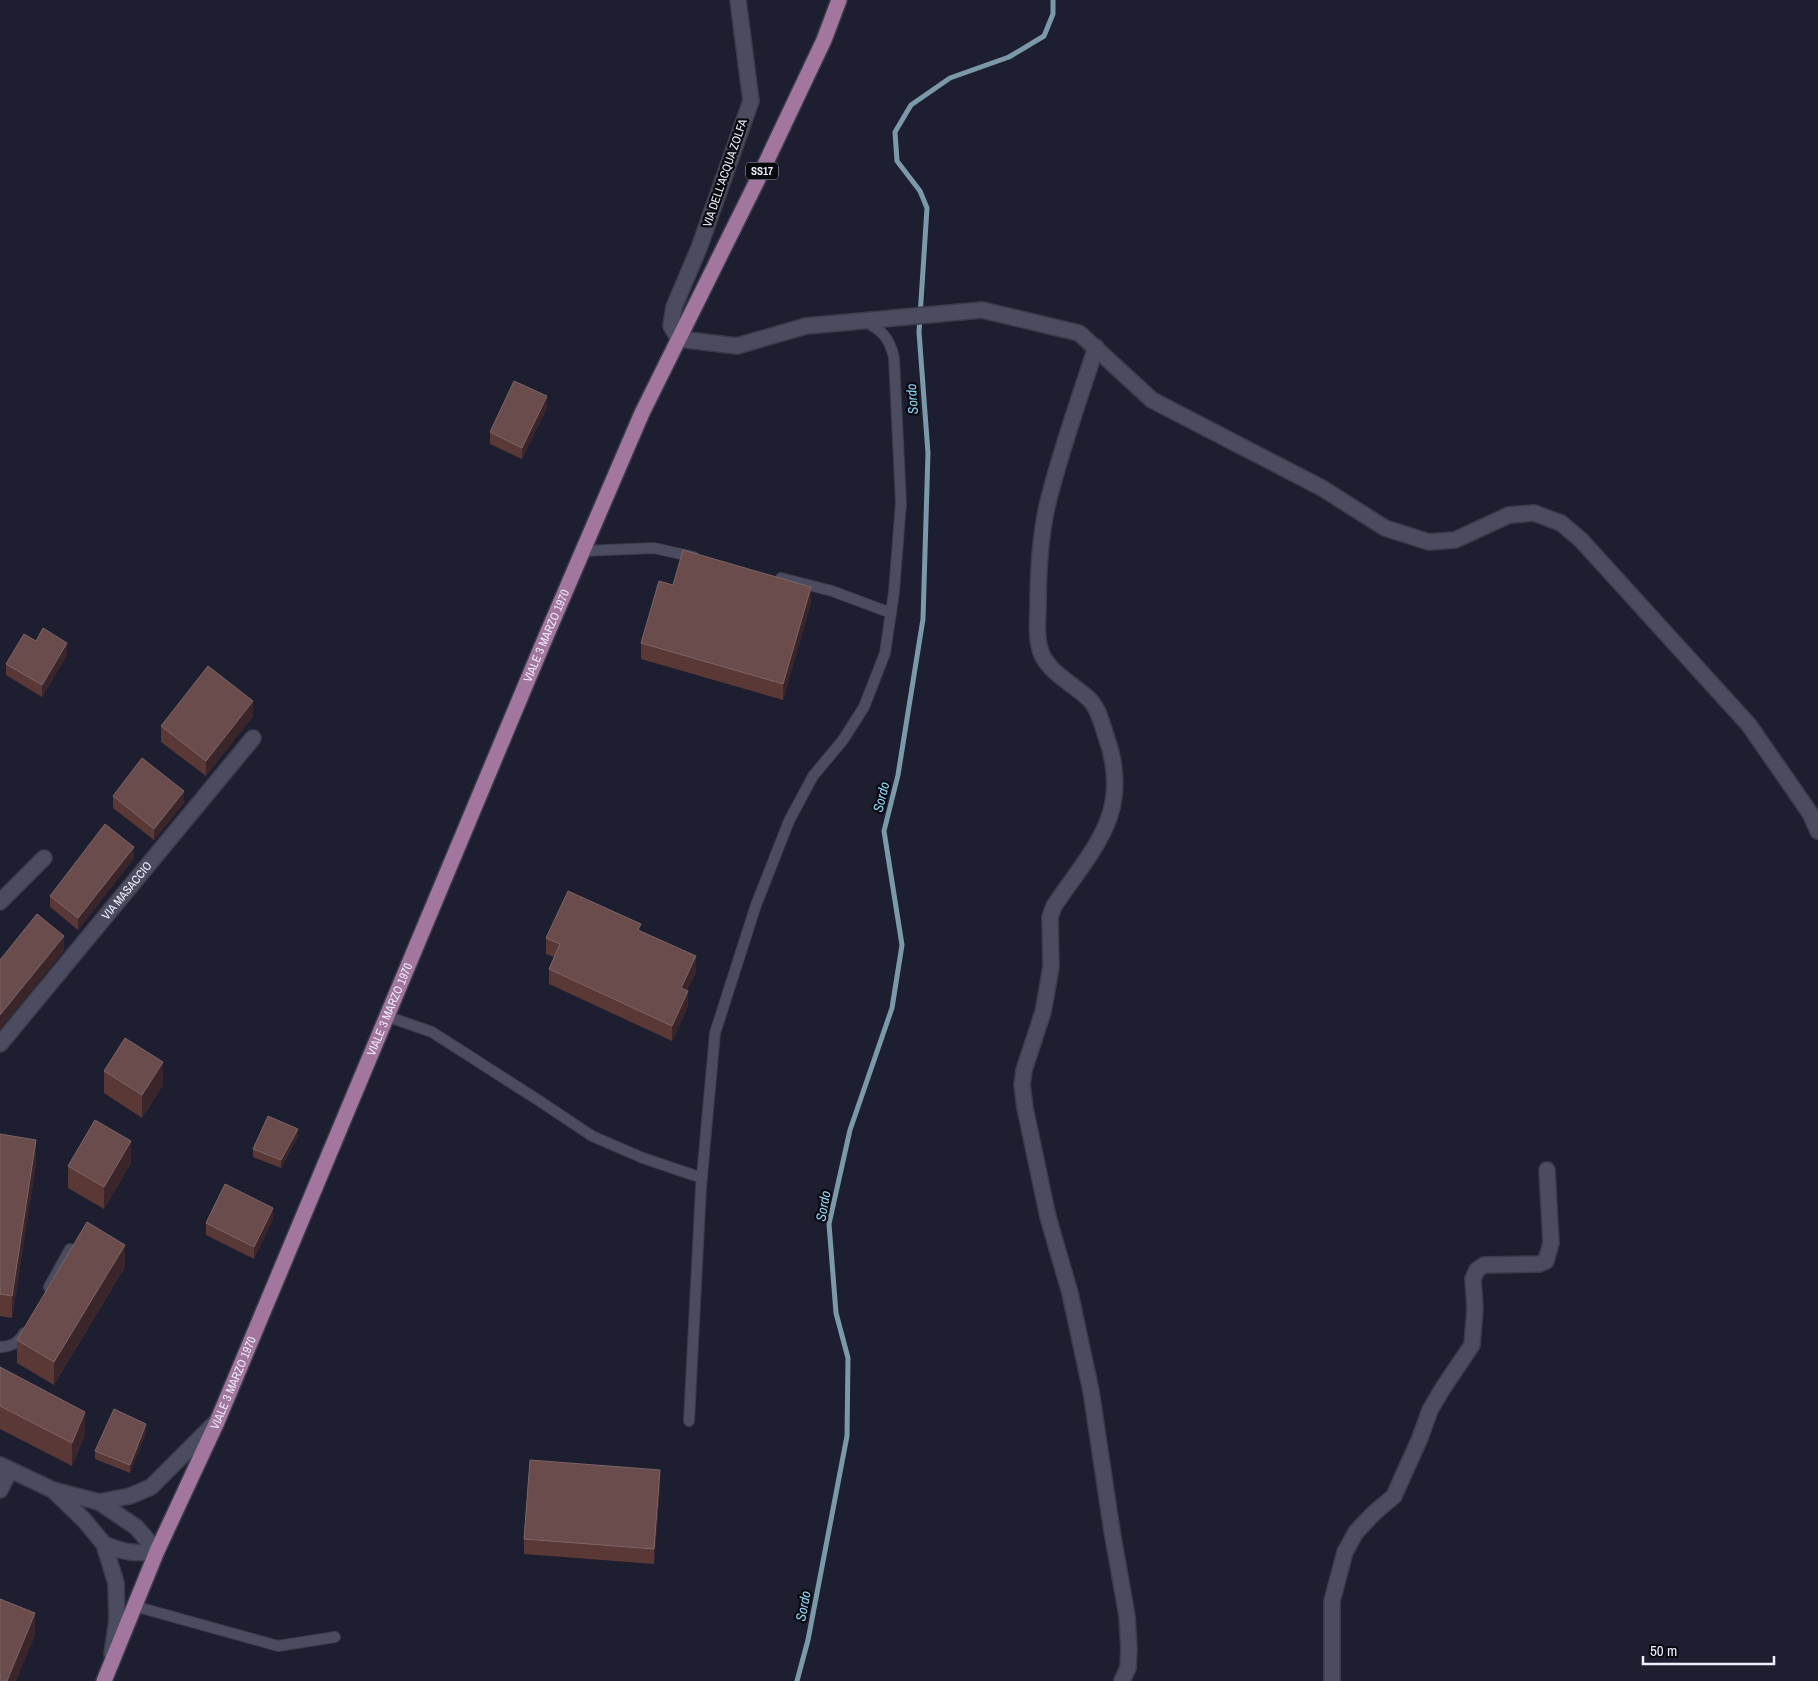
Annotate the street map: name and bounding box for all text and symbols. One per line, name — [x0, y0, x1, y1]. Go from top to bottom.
street label: VIA DELL'ACQUA ZOLFA — [699, 117, 751, 229]
road number: SS17 — [746, 162, 778, 180]
water label: Sordo — [902, 383, 922, 415]
street label: VIALE 3 MARZO 1970 — [520, 587, 573, 685]
water label: Sordo — [869, 780, 893, 814]
street label: VIA MASACCIO — [98, 858, 156, 923]
street label: VIALE 3 MARZO 1970 — [363, 961, 416, 1058]
water label: Sordo — [811, 1189, 835, 1223]
street label: VIALE 3 MARZO 1970 — [207, 1334, 260, 1432]
water label: Sordo — [791, 1589, 815, 1623]
scale bar — [1643, 1634, 1774, 1666]
text: 50 m — [1650, 1640, 1677, 1661]

